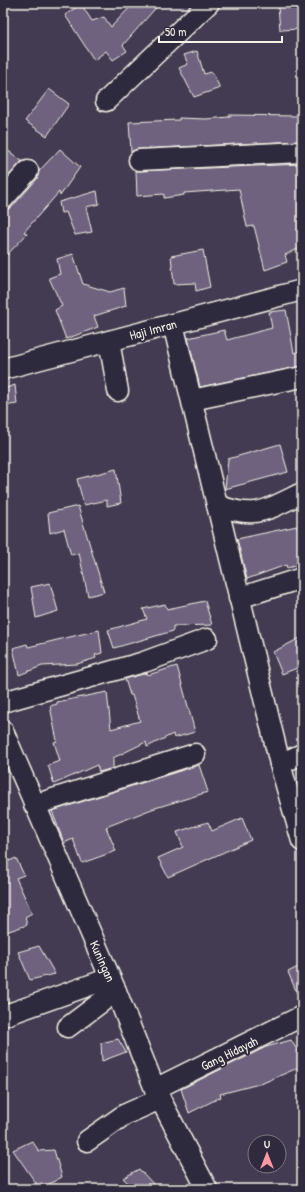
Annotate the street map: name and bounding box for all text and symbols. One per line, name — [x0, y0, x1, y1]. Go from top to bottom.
scale bar — [159, 18, 282, 44]
text: 50 m — [165, 23, 186, 40]
street label: Haji Imran — [127, 314, 179, 344]
street label: Kuningan — [86, 938, 120, 985]
street label: Gang Hidayah — [198, 1031, 261, 1075]
north arrow — [247, 1134, 287, 1174]
text: U — [264, 1137, 270, 1151]

